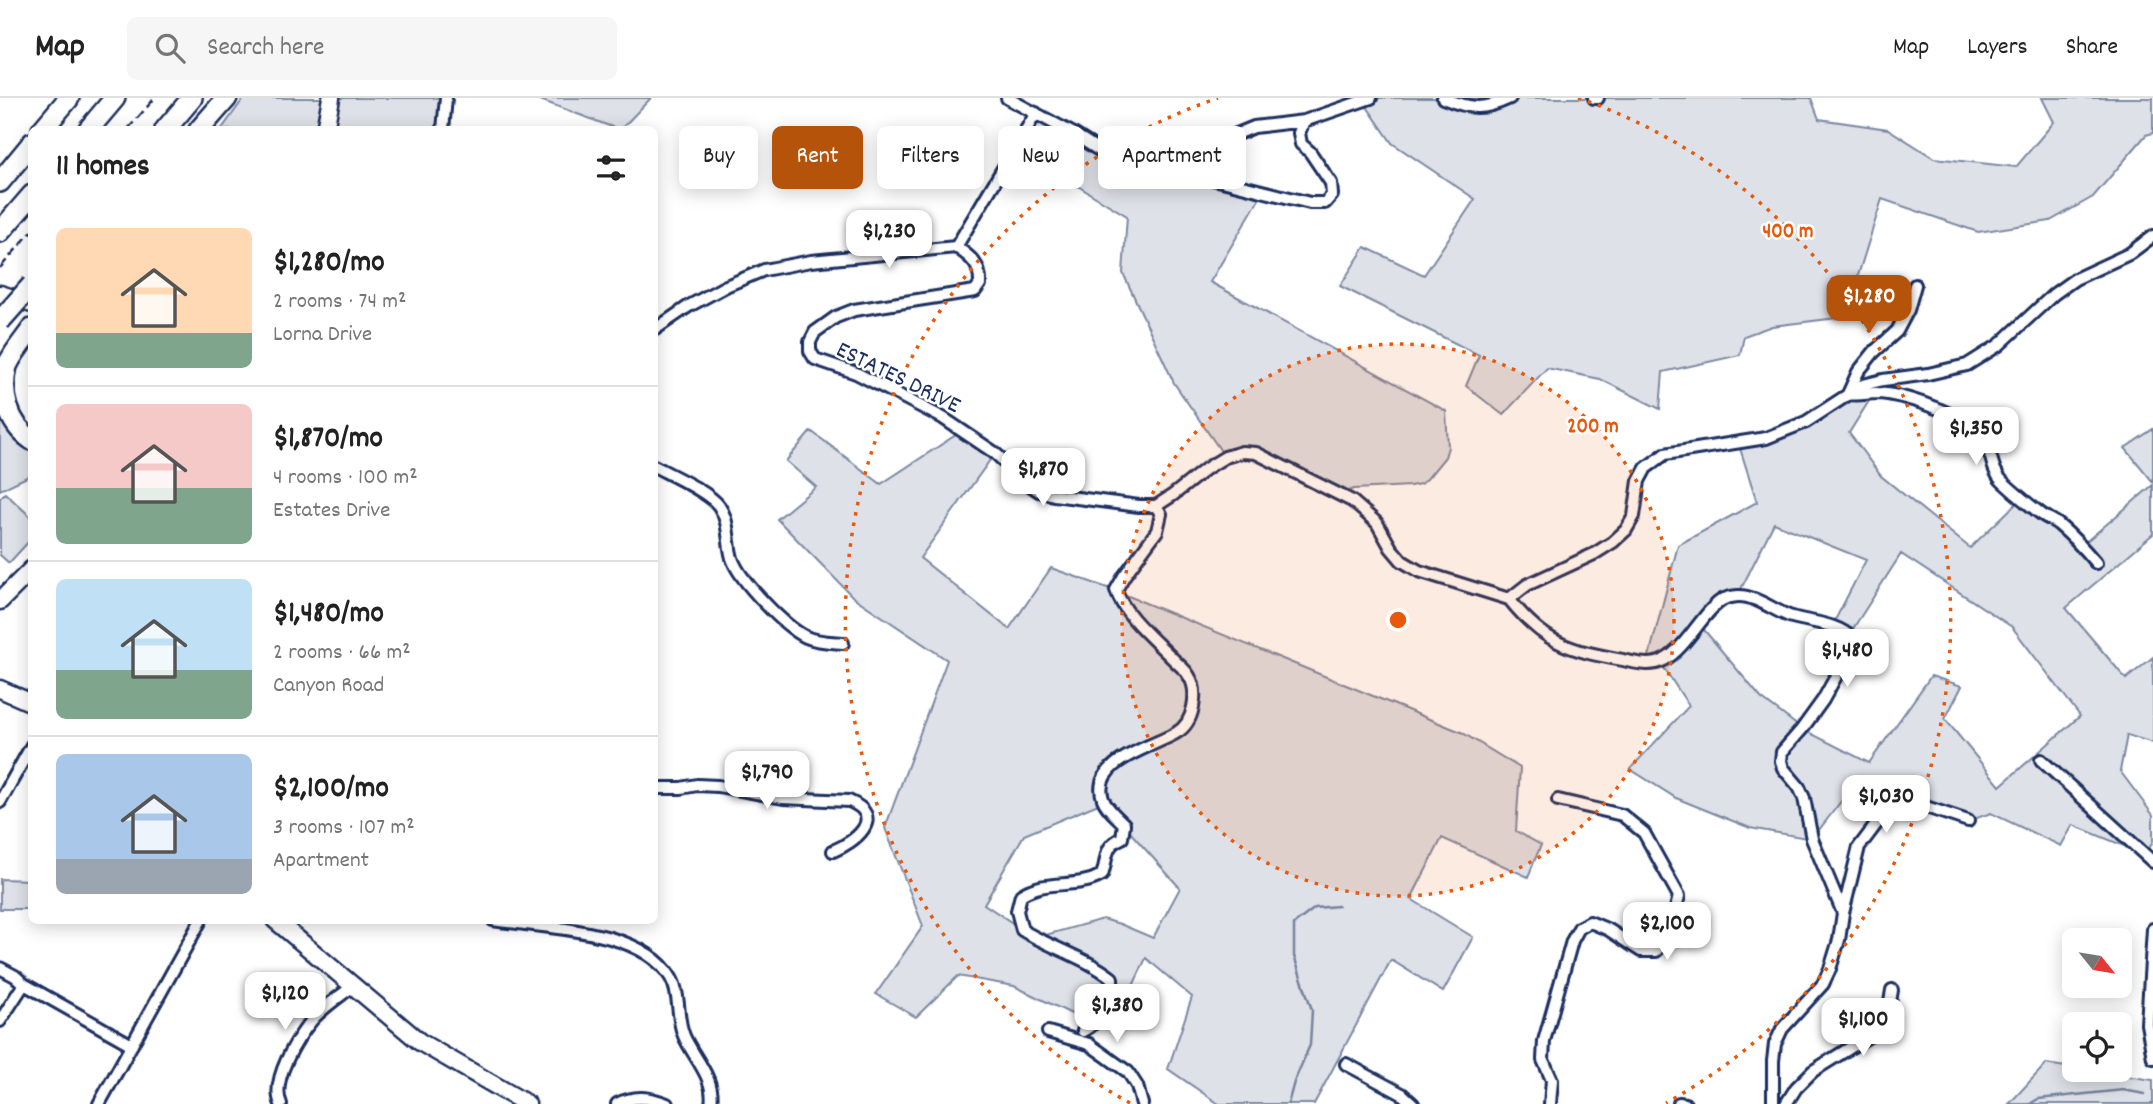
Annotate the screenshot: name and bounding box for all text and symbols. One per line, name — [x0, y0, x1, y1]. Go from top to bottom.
search box — [127, 17, 617, 80]
text: Map — [35, 25, 85, 72]
icon: search — [151, 29, 189, 67]
text: Search here — [207, 30, 325, 67]
text: Map — [1893, 31, 1929, 65]
text: Layers — [1967, 31, 2028, 65]
text: Share — [2066, 31, 2118, 65]
chip: Buy — [679, 126, 758, 189]
chip: Rent — [772, 126, 863, 189]
chip: Filters — [877, 126, 984, 189]
chip: New — [998, 126, 1084, 189]
chip: Apartment — [1098, 126, 1246, 189]
text: 11 homes — [56, 147, 150, 190]
icon: filters — [592, 149, 630, 187]
pin: $1,230 — [832, 211, 946, 270]
text: $1,230 — [862, 216, 916, 249]
text: 400 m — [1763, 218, 1813, 248]
text: $1,280/mo — [273, 243, 384, 286]
icon: home — [112, 256, 196, 340]
pin: $1,280 — [1812, 275, 1926, 335]
text: $1,280 — [1843, 281, 1895, 314]
text: 2 rooms · 74 m² — [273, 286, 406, 319]
text: Lorna Drive — [273, 319, 372, 352]
street label: ESTATES DRIVE — [830, 334, 966, 424]
pin: $1,350 — [1919, 408, 2033, 467]
text: 200 m — [1567, 413, 1619, 443]
text: $1,350 — [1949, 413, 2003, 446]
text: $1,870/mo — [273, 419, 383, 462]
icon: home — [112, 432, 196, 516]
pin: $1,870 — [986, 448, 1100, 508]
text: $1,870 — [1017, 454, 1069, 487]
text: 4 rooms · 100 m² — [273, 462, 418, 495]
text: Estates Drive — [273, 495, 390, 528]
text: $1,480/mo — [273, 594, 384, 637]
icon: home — [112, 607, 196, 691]
centre of rings — [1386, 608, 1410, 632]
pin: $1,480 — [1790, 630, 1904, 689]
text: $1,480 — [1821, 635, 1873, 668]
text: 2 rooms · 66 m² — [273, 637, 411, 670]
text: Canyon Road — [273, 670, 384, 703]
pin: $1,790 — [710, 752, 824, 811]
text: $1,790 — [741, 757, 793, 790]
text: $2,100/mo — [273, 769, 389, 812]
pin: $1,030 — [1829, 776, 1943, 835]
text: $1,030 — [1858, 781, 1914, 814]
icon: home — [112, 782, 196, 866]
text: 3 rooms · 107 m² — [273, 812, 415, 845]
text: Apartment — [273, 845, 369, 878]
pin: $2,100 — [1610, 902, 1724, 962]
text: $2,100 — [1639, 908, 1695, 941]
north arrow — [2062, 928, 2132, 998]
map controls — [2062, 928, 2132, 1082]
pin: $1,120 — [228, 972, 342, 1032]
text: $1,120 — [261, 978, 309, 1011]
pin: $1,380 — [1060, 984, 1174, 1044]
text: $1,380 — [1090, 990, 1144, 1023]
pin: $1,100 — [1806, 998, 1920, 1058]
text: $1,100 — [1837, 1004, 1889, 1037]
button: locate — [2062, 1012, 2132, 1082]

